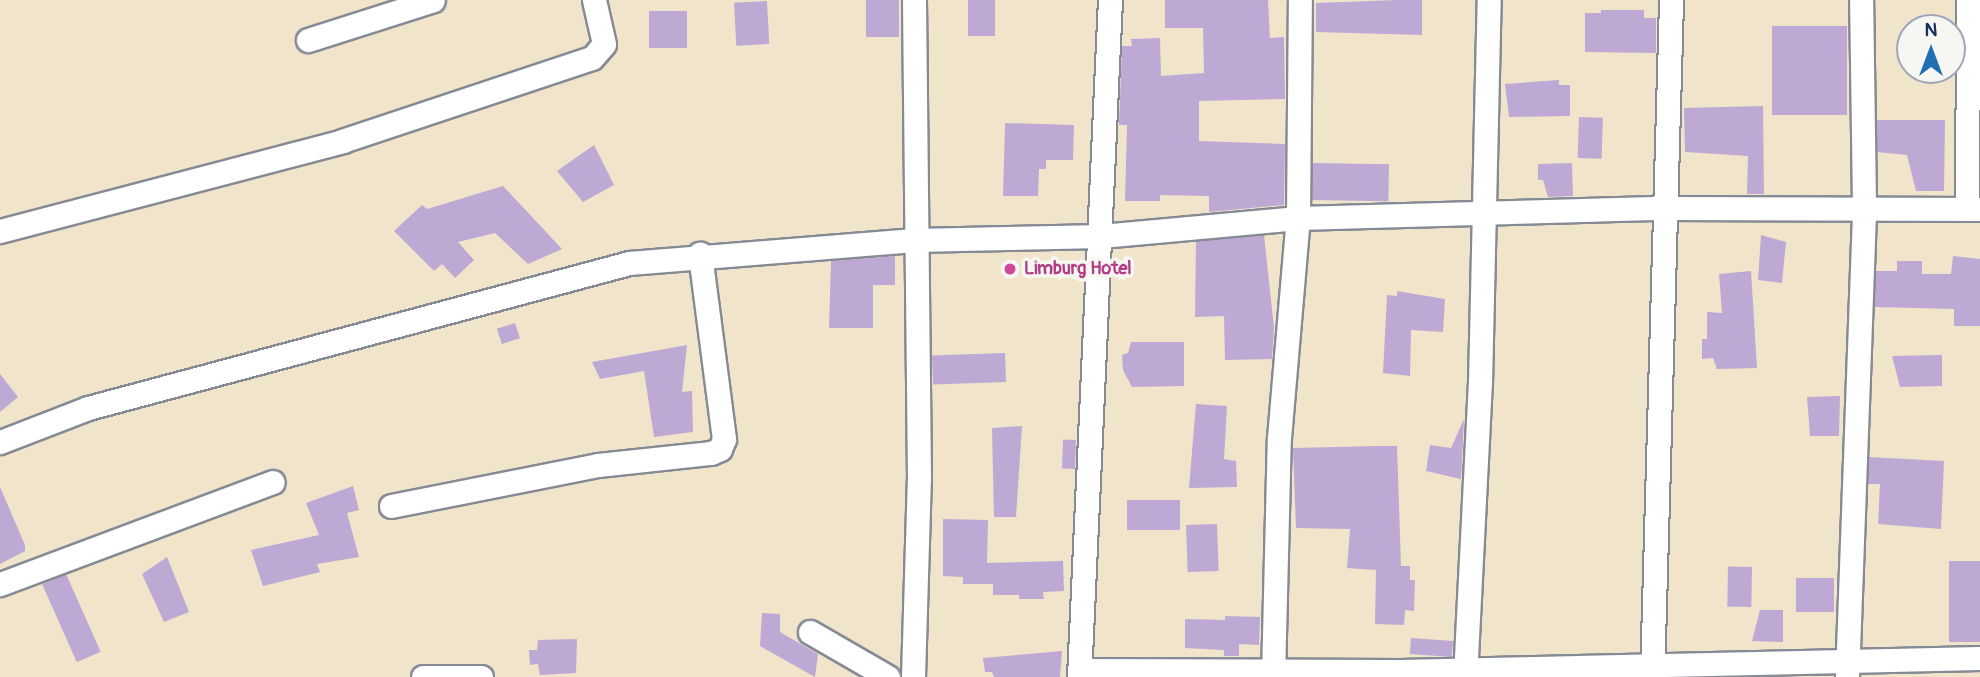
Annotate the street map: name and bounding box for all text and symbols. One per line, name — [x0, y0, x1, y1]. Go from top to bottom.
north arrow — [1896, 14, 1966, 84]
text: N — [1925, 18, 1937, 42]
place label: Limburg Hotel — [1024, 258, 1132, 280]
marker: Limburg Hotel — [1002, 261, 1018, 277]

